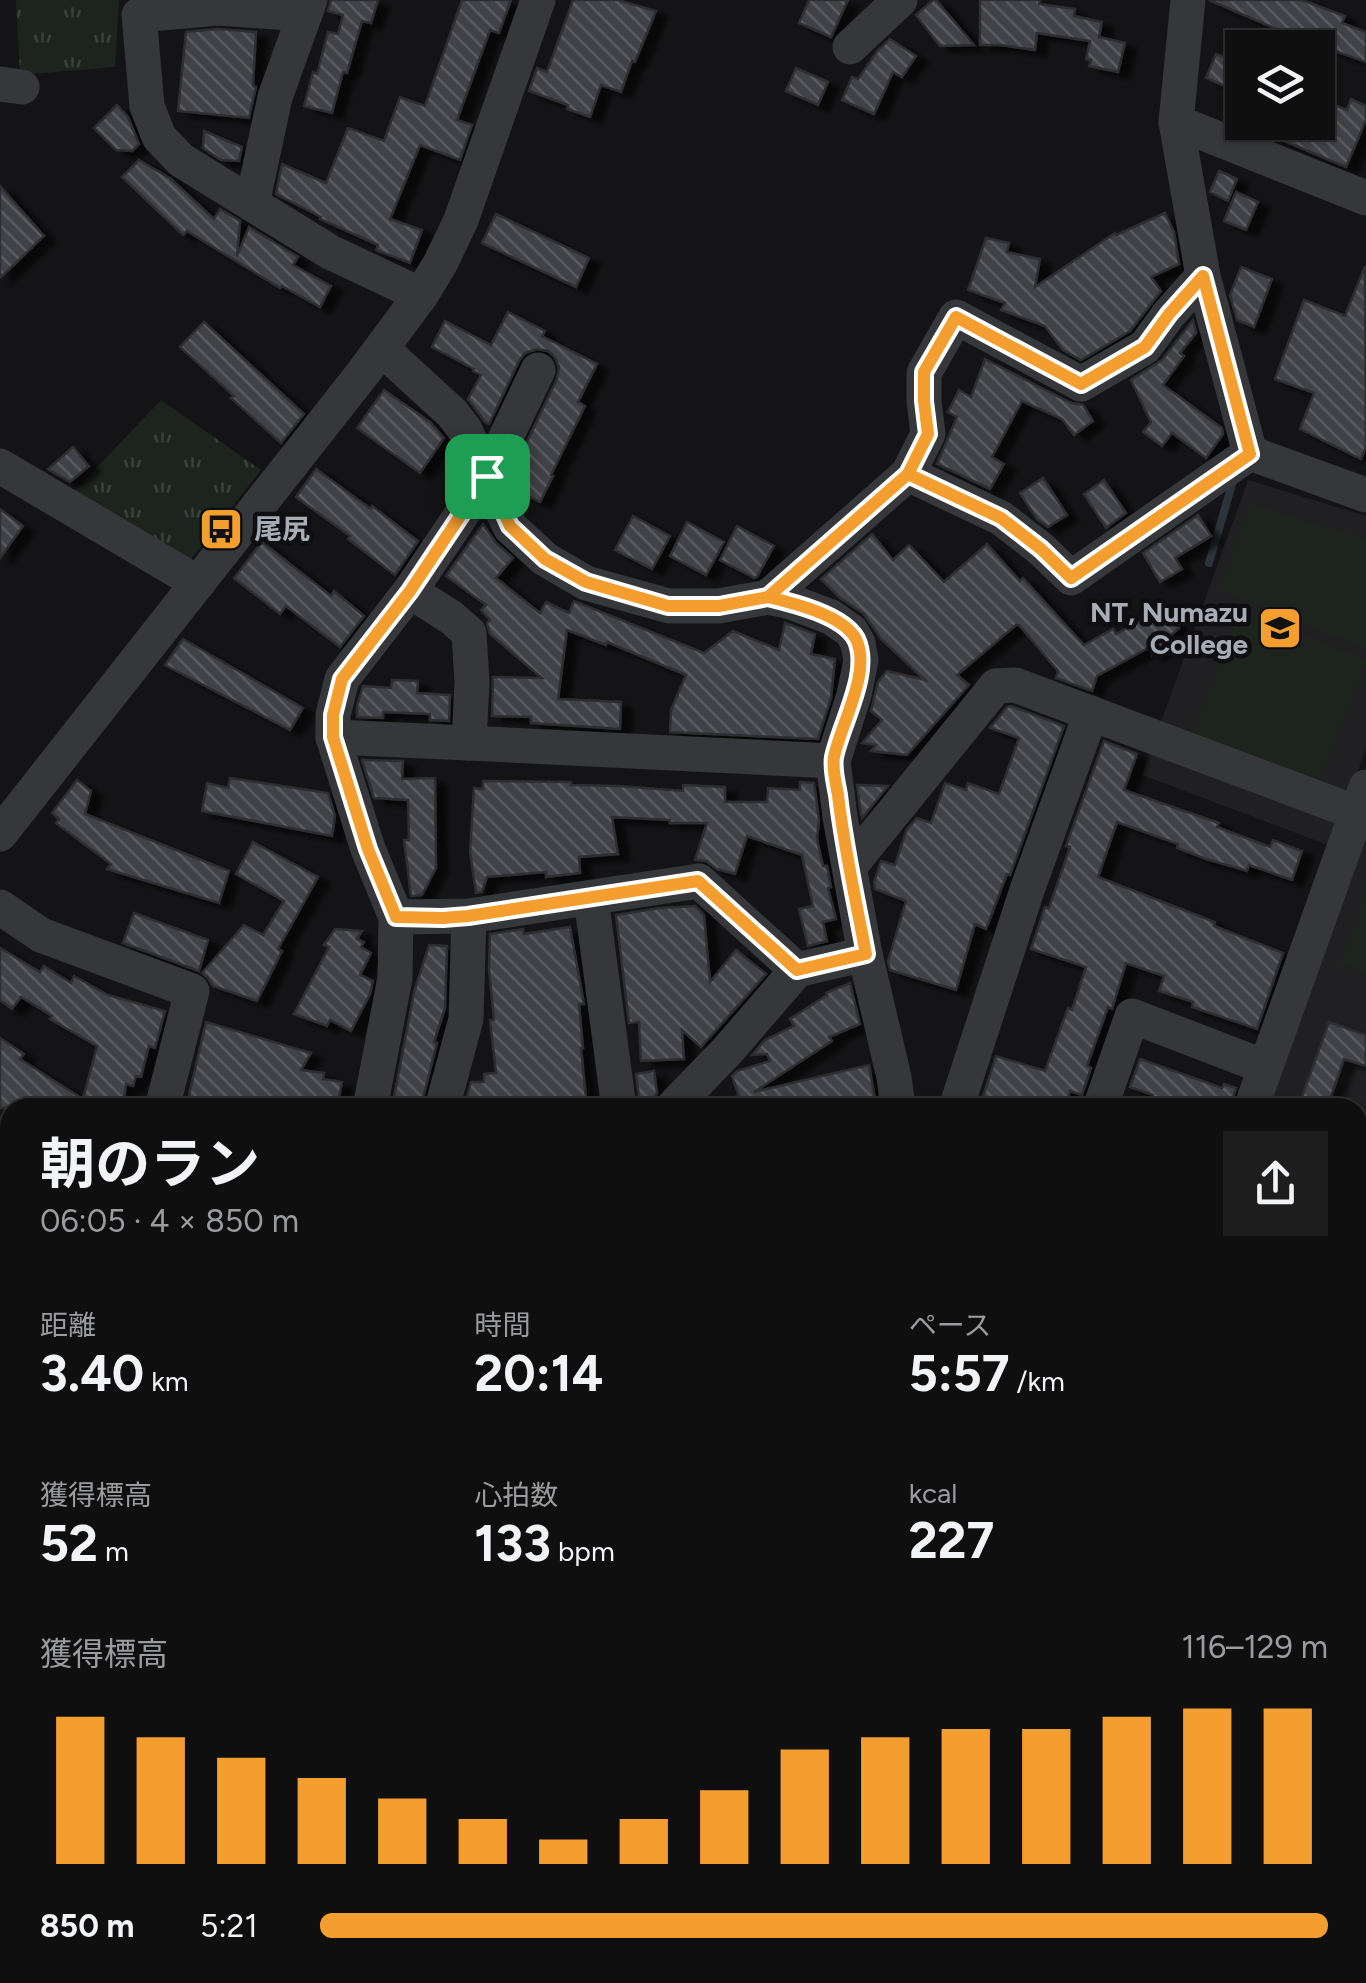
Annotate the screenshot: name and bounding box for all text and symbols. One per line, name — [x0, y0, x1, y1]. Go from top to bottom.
map controls — [1225, 30, 1335, 140]
button: layers — [1225, 30, 1335, 140]
pin — [445, 434, 530, 519]
icon: arrive — [460, 449, 515, 504]
bus stop icon: 尾尻 — [198, 506, 244, 552]
place label: 尾尻 — [254, 512, 310, 546]
place label: NT, Numazu College — [1090, 595, 1248, 661]
school or university icon: NT, Numazu College — [1257, 605, 1303, 651]
text: 朝のラン — [40, 1131, 260, 1197]
button: share — [1223, 1131, 1328, 1236]
text: 06:05 · 4 × 850 m — [40, 1202, 299, 1240]
text: 距離 — [40, 1308, 96, 1342]
text: 時間 — [474, 1308, 530, 1342]
text: ペース — [909, 1308, 991, 1342]
text: 3.40 — [40, 1343, 144, 1404]
text: 20:14 — [474, 1343, 603, 1404]
text: 5:57 — [909, 1343, 1010, 1404]
text: km — [144, 1364, 189, 1398]
text: /km — [1010, 1364, 1065, 1398]
text: kcal — [909, 1476, 958, 1510]
text: 獲得標高 — [40, 1478, 152, 1512]
text: 心拍数 — [474, 1478, 558, 1512]
text: 227 — [909, 1510, 994, 1571]
text: 52 — [40, 1513, 98, 1574]
text: 133 — [474, 1513, 551, 1574]
text: m — [98, 1534, 129, 1568]
text: bpm — [551, 1534, 615, 1568]
text: 116–129 m — [1182, 1628, 1328, 1666]
text: 獲得標高 — [40, 1635, 168, 1673]
text: 850 m — [40, 1907, 134, 1945]
text: 5:21 — [200, 1907, 258, 1945]

